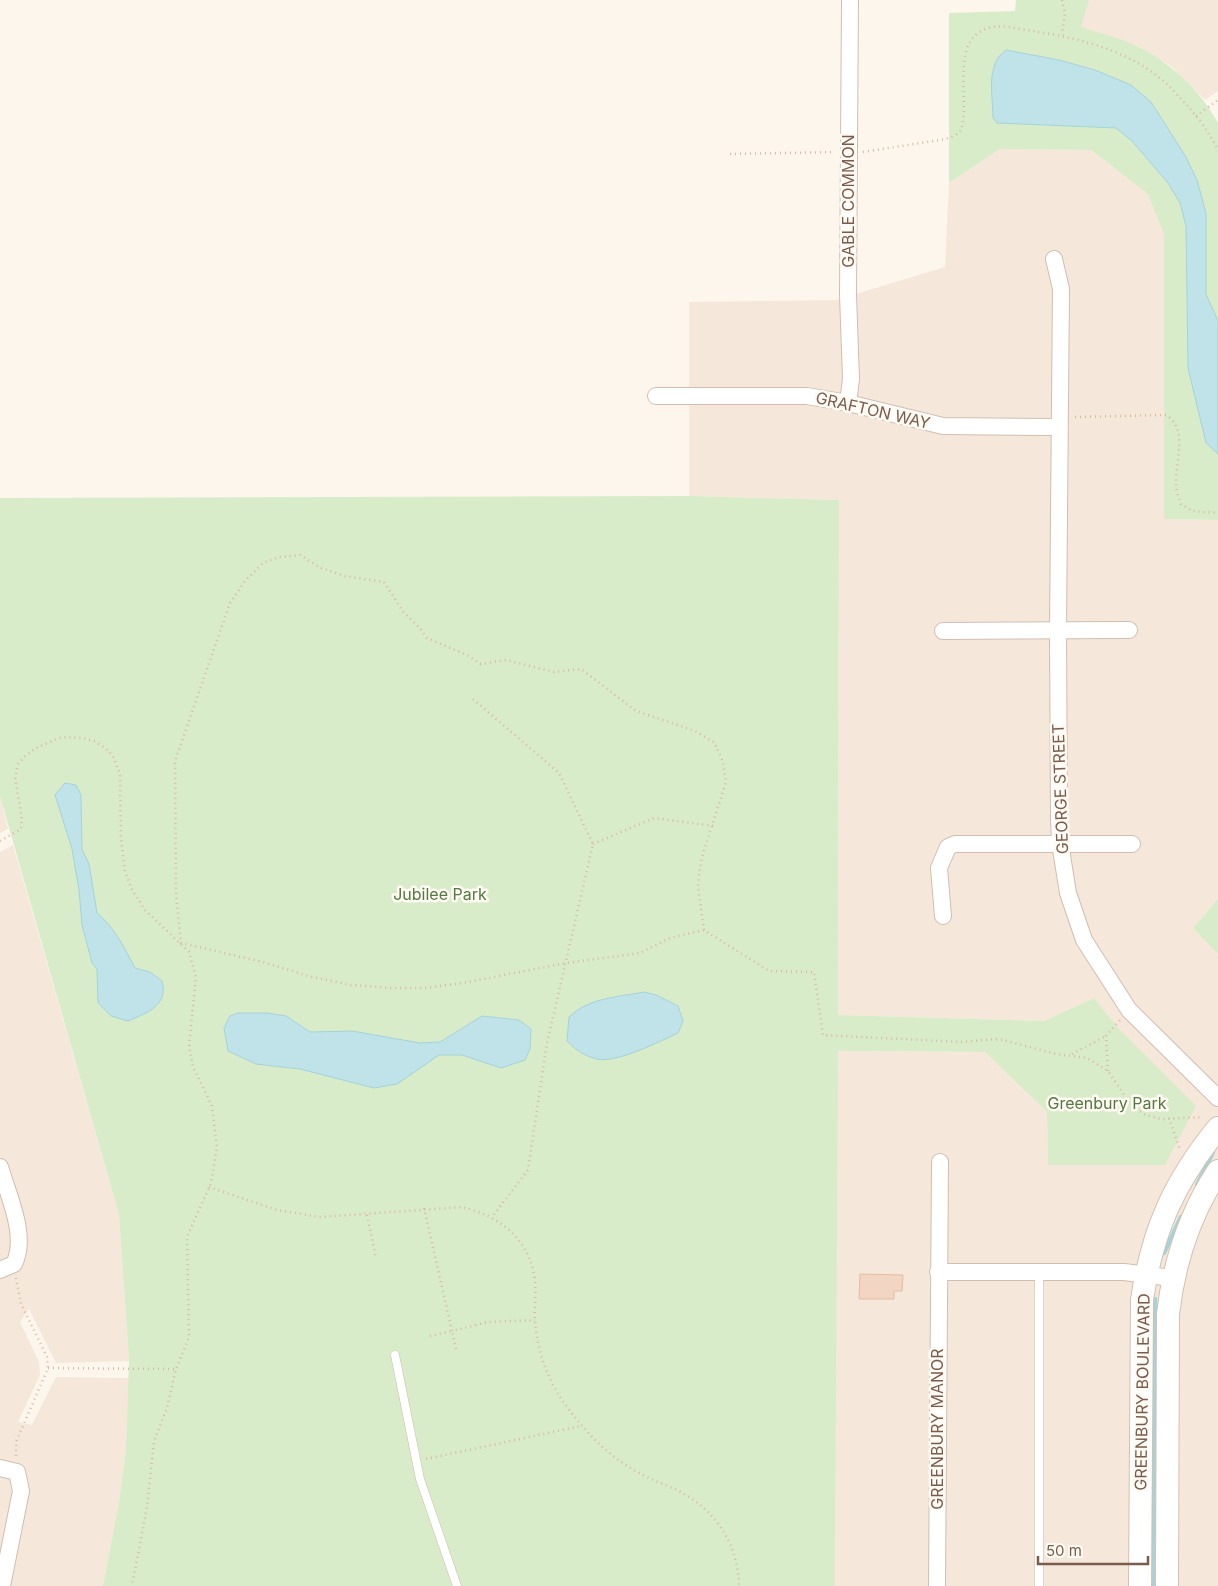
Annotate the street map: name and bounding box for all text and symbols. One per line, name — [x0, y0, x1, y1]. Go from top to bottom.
street label: GABLE COMMON — [838, 134, 858, 268]
street label: GRAFTON WAY — [814, 387, 932, 433]
street label: GEORGE STREET — [1048, 723, 1072, 855]
park label: Jubilee Park — [393, 884, 487, 904]
park label: Greenbury Park — [1047, 1093, 1167, 1113]
street label: GREENBURY BOULEVARD — [1130, 1293, 1154, 1491]
street label: GREENBURY MANOR — [927, 1348, 947, 1510]
scale bar — [1038, 1534, 1148, 1566]
text: 50 m — [1046, 1541, 1082, 1560]

